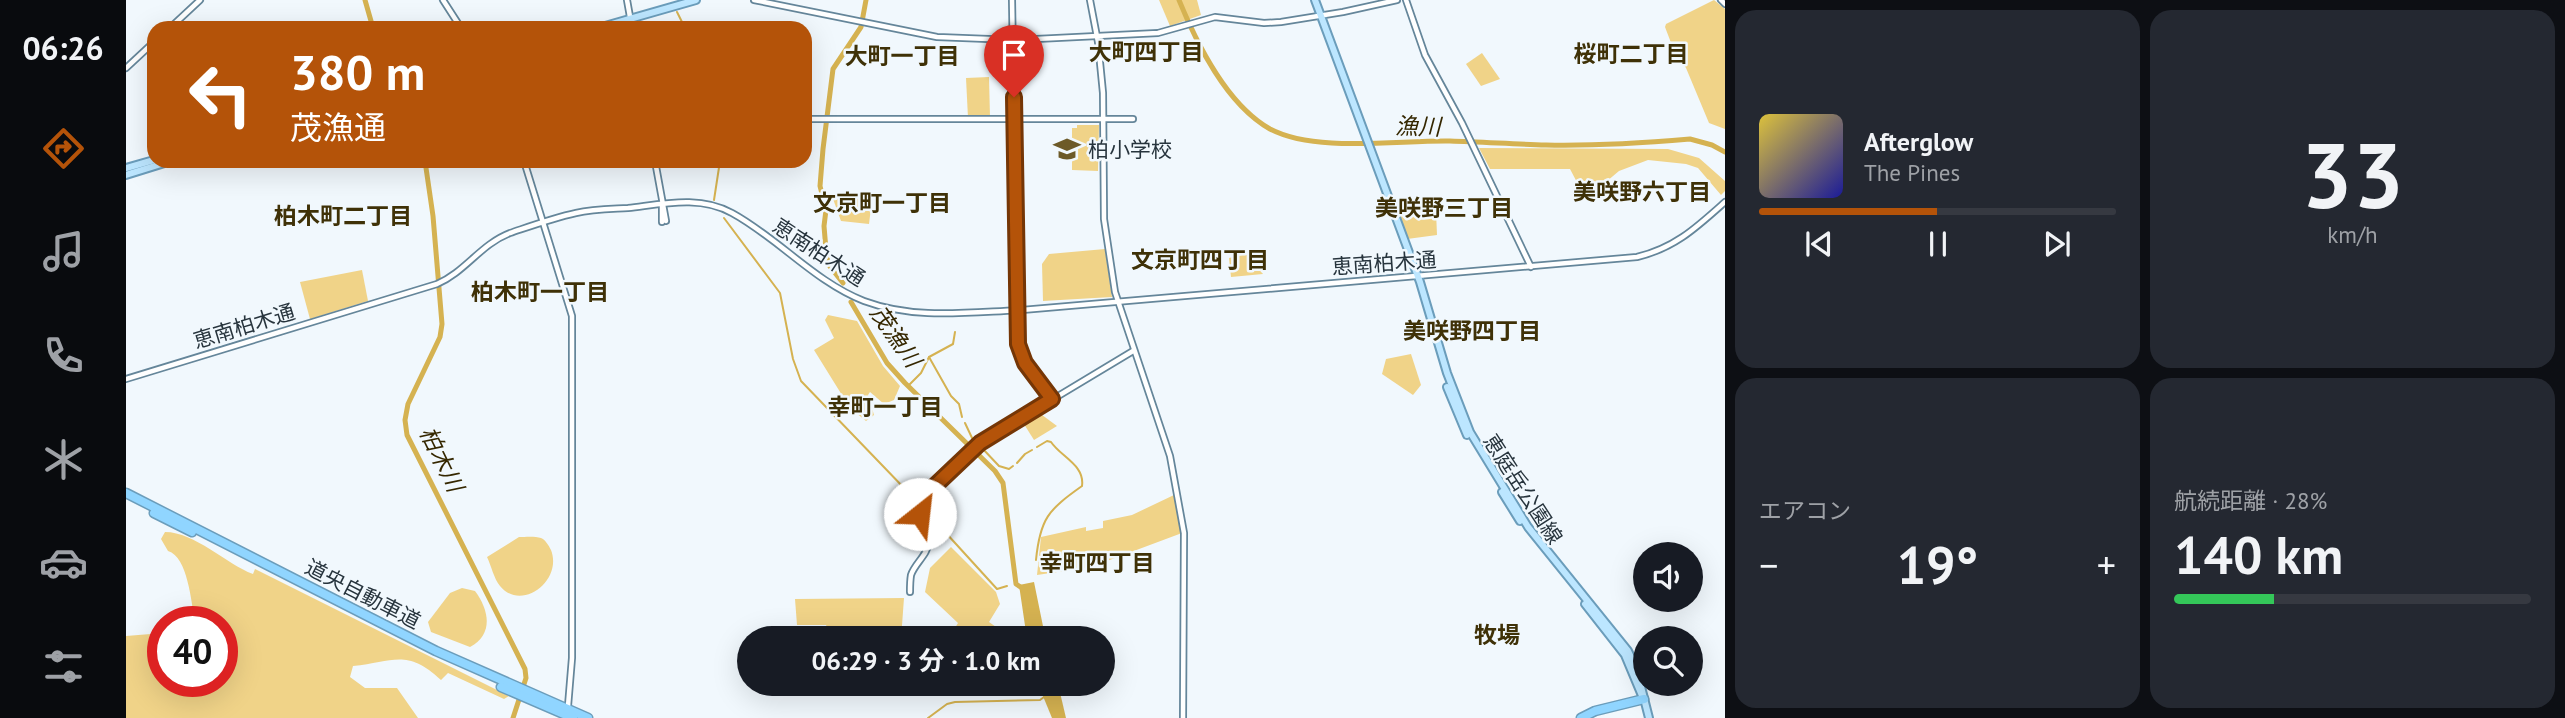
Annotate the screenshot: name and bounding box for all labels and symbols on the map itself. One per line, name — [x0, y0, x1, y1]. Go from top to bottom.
pin — [984, 25, 1044, 97]
district label: 大町四丁目 — [1089, 37, 1204, 66]
district label: 桜町二丁目 — [1574, 39, 1689, 68]
district label: 大町一丁目 — [845, 41, 960, 70]
water label: 漁川 — [1395, 111, 1444, 141]
school or university icon: 柏小学校 — [1052, 134, 1082, 164]
place label: 柏小学校 — [1088, 136, 1172, 163]
district label: 美咲野六丁目 — [1573, 177, 1711, 206]
district label: 文京町一丁目 — [813, 188, 951, 217]
district label: 美咲野三丁目 — [1375, 193, 1513, 222]
district label: 柏木町二丁目 — [274, 201, 412, 230]
street label: 恵南柏木通 — [768, 212, 870, 292]
district label: 文京町四丁目 — [1131, 245, 1269, 274]
street label: 恵南柏木通 — [1331, 246, 1437, 280]
district label: 柏木町一丁目 — [471, 277, 609, 306]
street label: 恵南柏木通 — [190, 298, 298, 354]
water label: 茂漁川 — [864, 299, 929, 375]
district label: 美咲野四丁目 — [1403, 316, 1541, 345]
district label: 幸町一丁目 — [828, 392, 943, 421]
water label: 柏木川 — [414, 422, 471, 499]
street label: 恵庭岳公園線 — [1477, 429, 1569, 549]
position arrow — [883, 477, 957, 551]
district label: 幸町四丁目 — [1040, 548, 1155, 577]
street label: 道央自動車道 — [301, 553, 425, 635]
speed limit sign: 40 — [147, 606, 238, 697]
district label: 牧場 — [1474, 620, 1520, 649]

